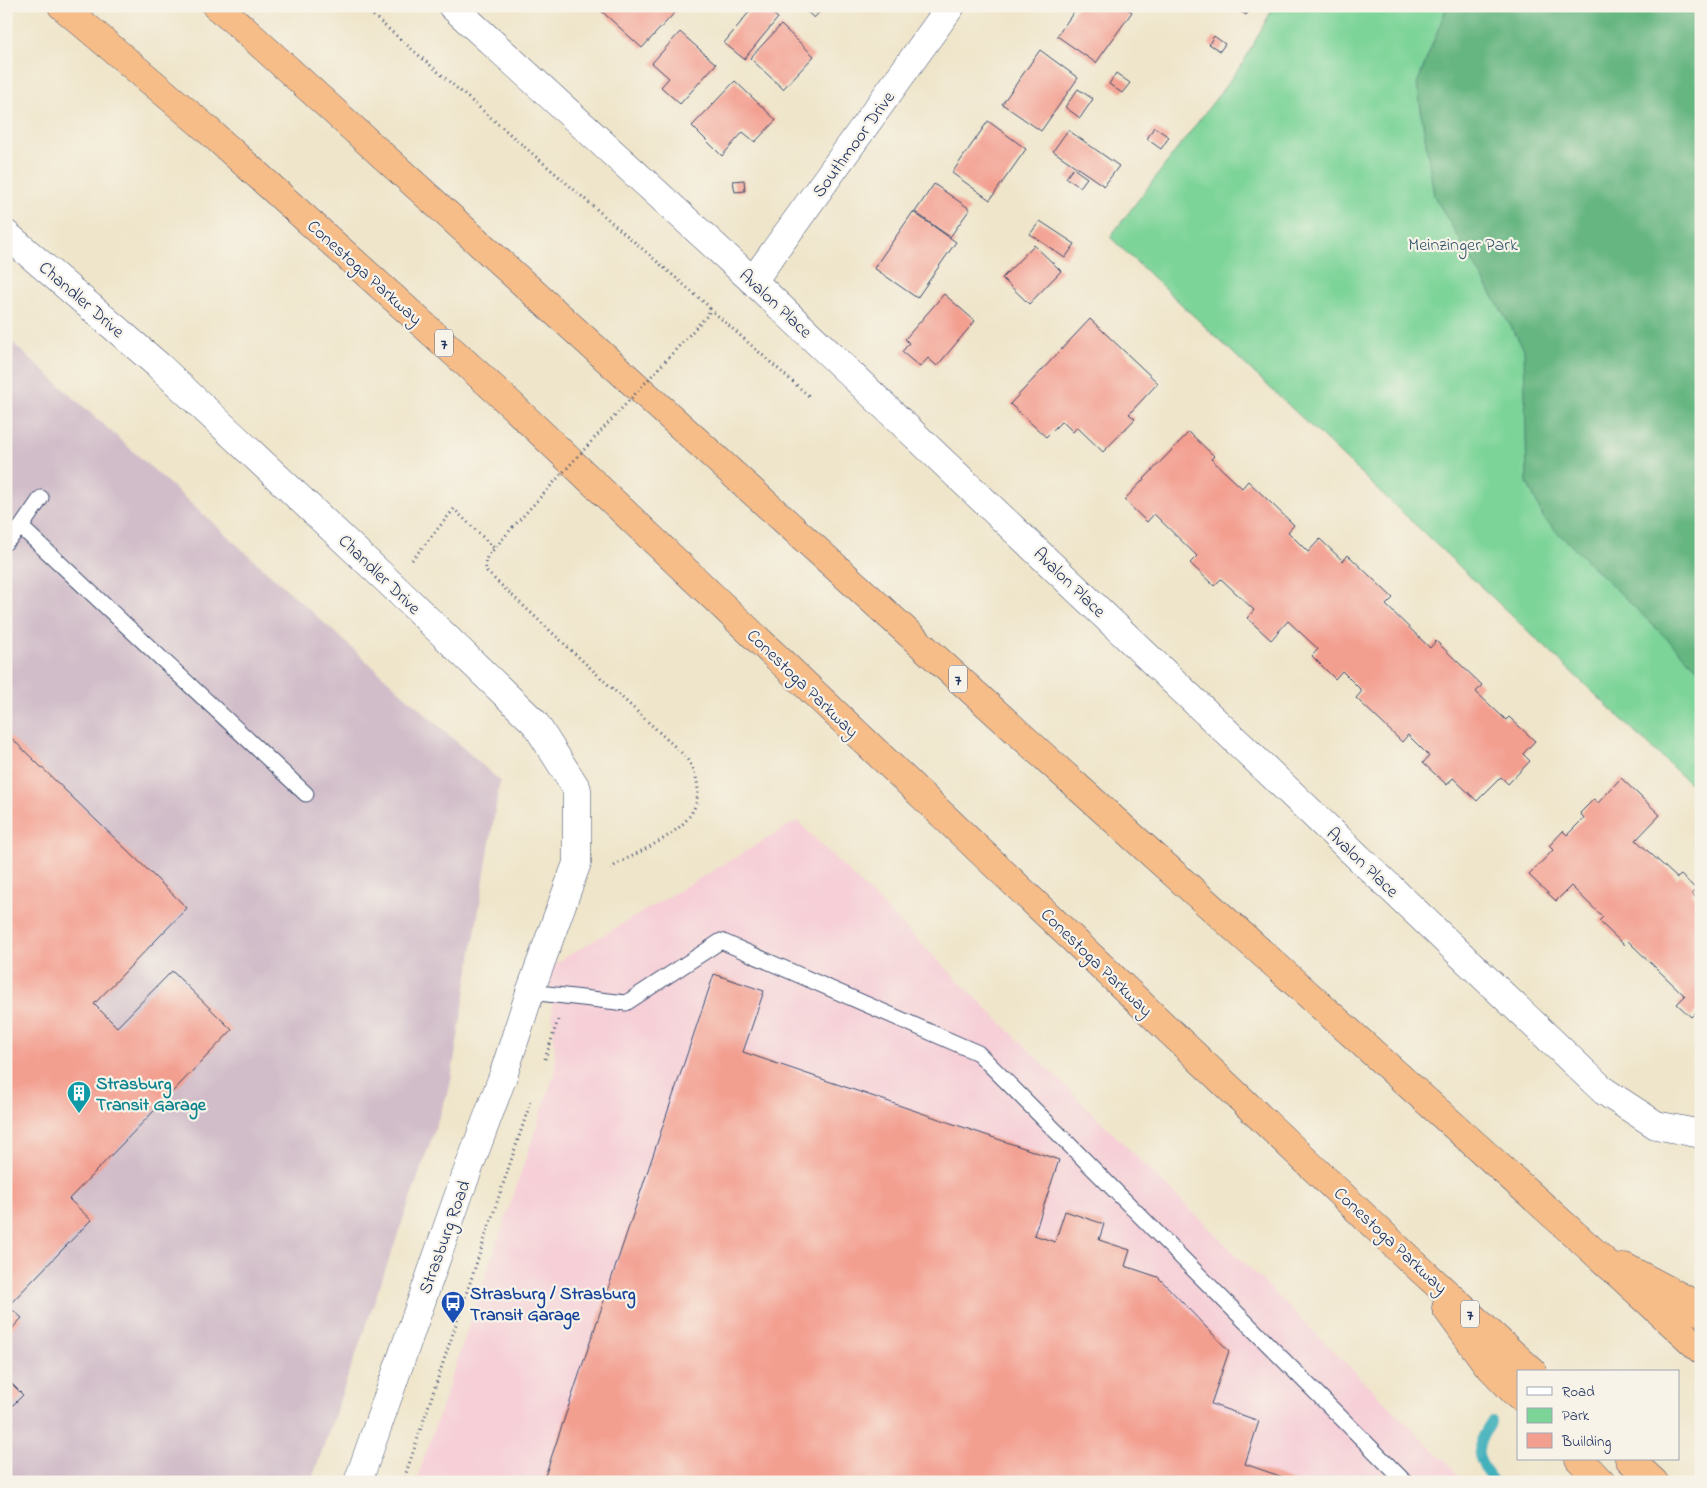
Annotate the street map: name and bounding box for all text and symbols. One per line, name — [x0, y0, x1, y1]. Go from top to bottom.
street label: Southmoor Drive — [807, 86, 903, 204]
street label: Conestoga Parkway — [300, 215, 427, 333]
park label: Meinzinger Park — [1408, 233, 1518, 260]
street label: Chandler Drive — [32, 256, 130, 346]
street label: Avalon Place — [732, 264, 818, 346]
road number: 7 — [435, 329, 453, 356]
street label: Chandler Drive — [331, 529, 426, 622]
street label: Avalon Place — [1027, 542, 1111, 625]
street label: Conestoga Parkway — [739, 624, 864, 746]
road number: 7 — [949, 666, 967, 692]
street label: Avalon Place — [1320, 822, 1404, 905]
street label: Conestoga Parkway — [1033, 903, 1158, 1025]
place label: Strasburg Transit Garage — [96, 1072, 207, 1120]
building icon: Strasburg Transit Garage — [66, 1080, 92, 1114]
street label: Strasburg Road — [413, 1177, 479, 1298]
street label: Conestoga Parkway — [1326, 1182, 1452, 1302]
place label: Strasburg / Strasburg Transit Garage — [470, 1282, 636, 1330]
bus stop icon: Strasburg / Strasburg Transit Garage — [440, 1290, 466, 1324]
road number: 7 — [1461, 1300, 1479, 1328]
legend — [1517, 1370, 1680, 1460]
text: Road — [1562, 1381, 1595, 1403]
text: Park — [1562, 1405, 1590, 1427]
text: Building — [1561, 1431, 1611, 1454]

